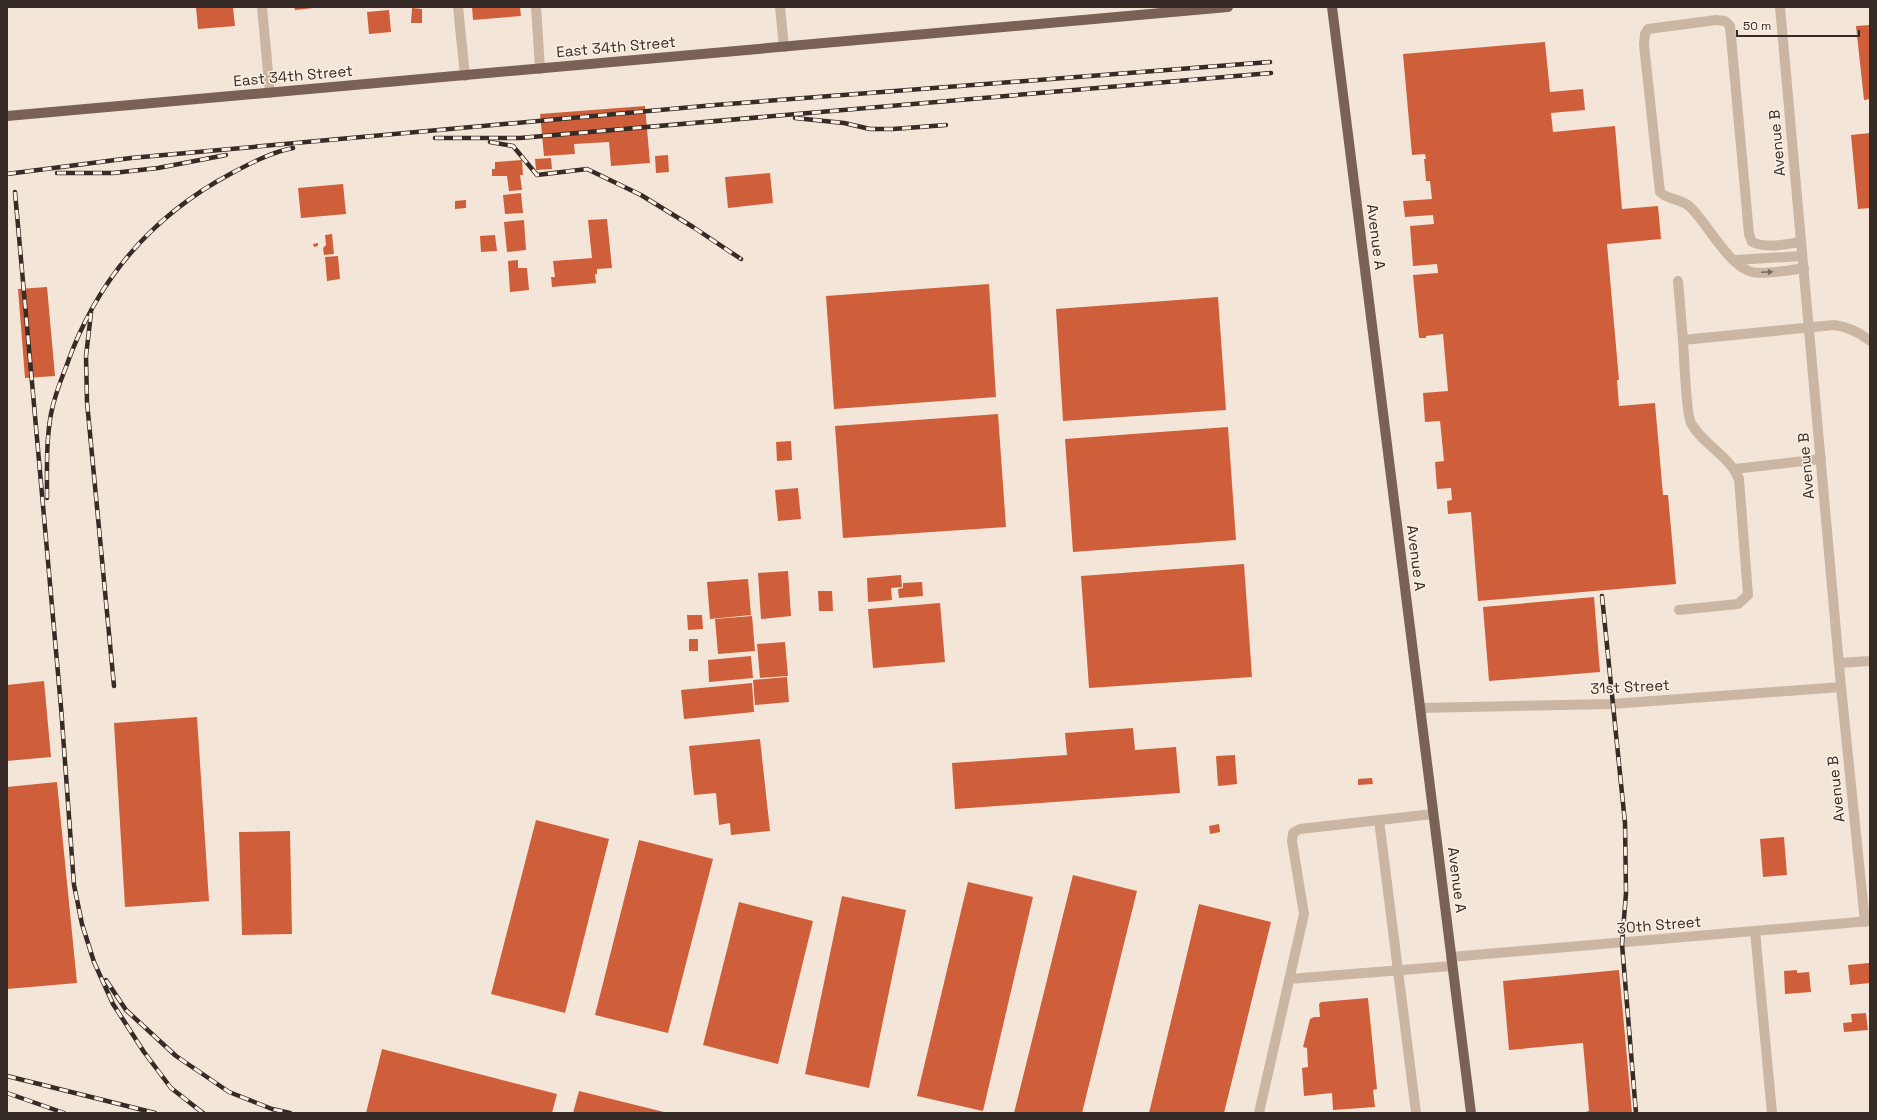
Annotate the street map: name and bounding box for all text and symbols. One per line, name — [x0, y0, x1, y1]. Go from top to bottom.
scale bar — [1737, 12, 1859, 38]
text: 50 m — [1743, 18, 1771, 34]
street label: East 34th Street — [555, 32, 677, 61]
street label: East 34th Street — [232, 61, 354, 90]
street label: Avenue B — [1764, 109, 1789, 177]
street label: Avenue A — [1363, 203, 1390, 271]
one-way arrow — [1761, 268, 1773, 275]
street label: Avenue B — [1793, 432, 1818, 500]
street label: Avenue A — [1403, 524, 1430, 592]
street label: 31st Street — [1590, 675, 1670, 698]
street label: Avenue B — [1823, 755, 1848, 823]
street label: Avenue A — [1444, 846, 1471, 914]
street label: 30th Street — [1616, 911, 1702, 938]

